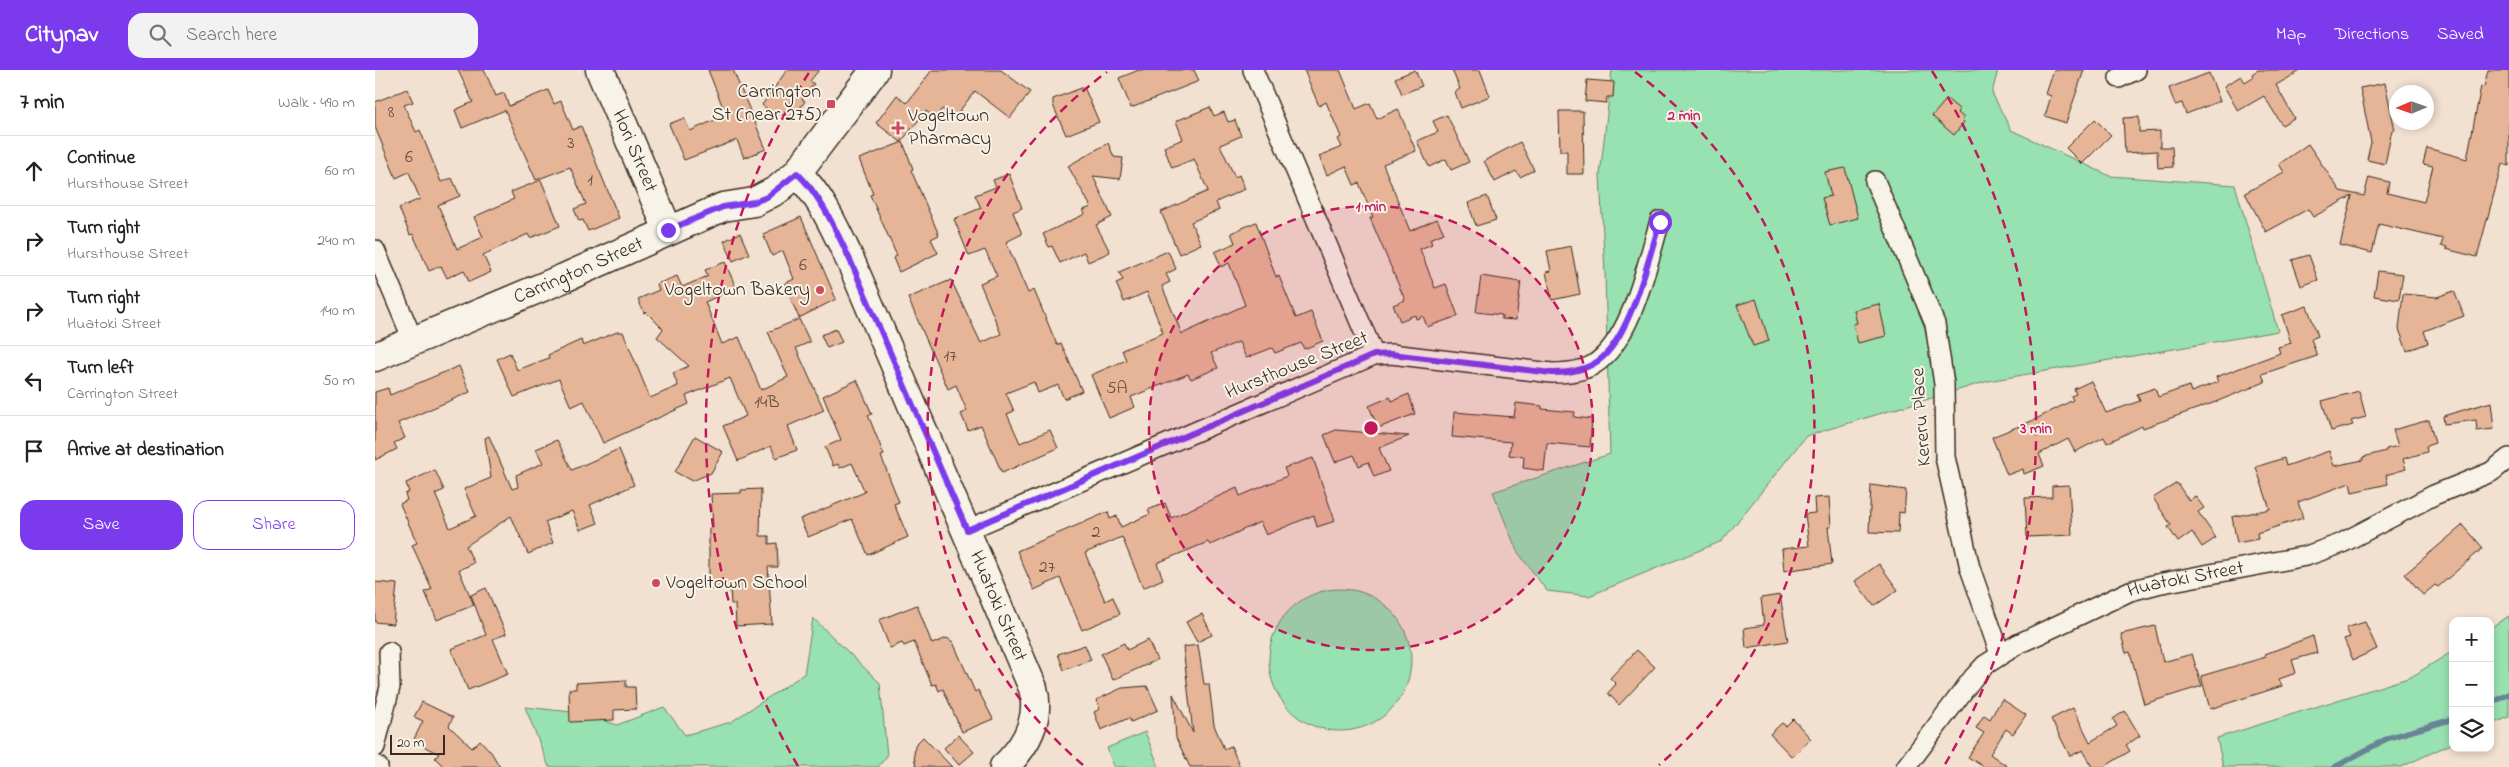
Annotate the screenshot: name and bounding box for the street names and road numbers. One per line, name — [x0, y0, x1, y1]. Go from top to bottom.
street label: Hori Street — [604, 105, 665, 197]
street label: Carrington Street — [509, 230, 648, 312]
street label: Hursthouse Street — [1221, 324, 1373, 408]
street label: Kereru Place — [1904, 367, 1940, 467]
street label: Huatoki Street — [962, 546, 1035, 667]
street label: Huatoki Street — [2124, 553, 2247, 606]

